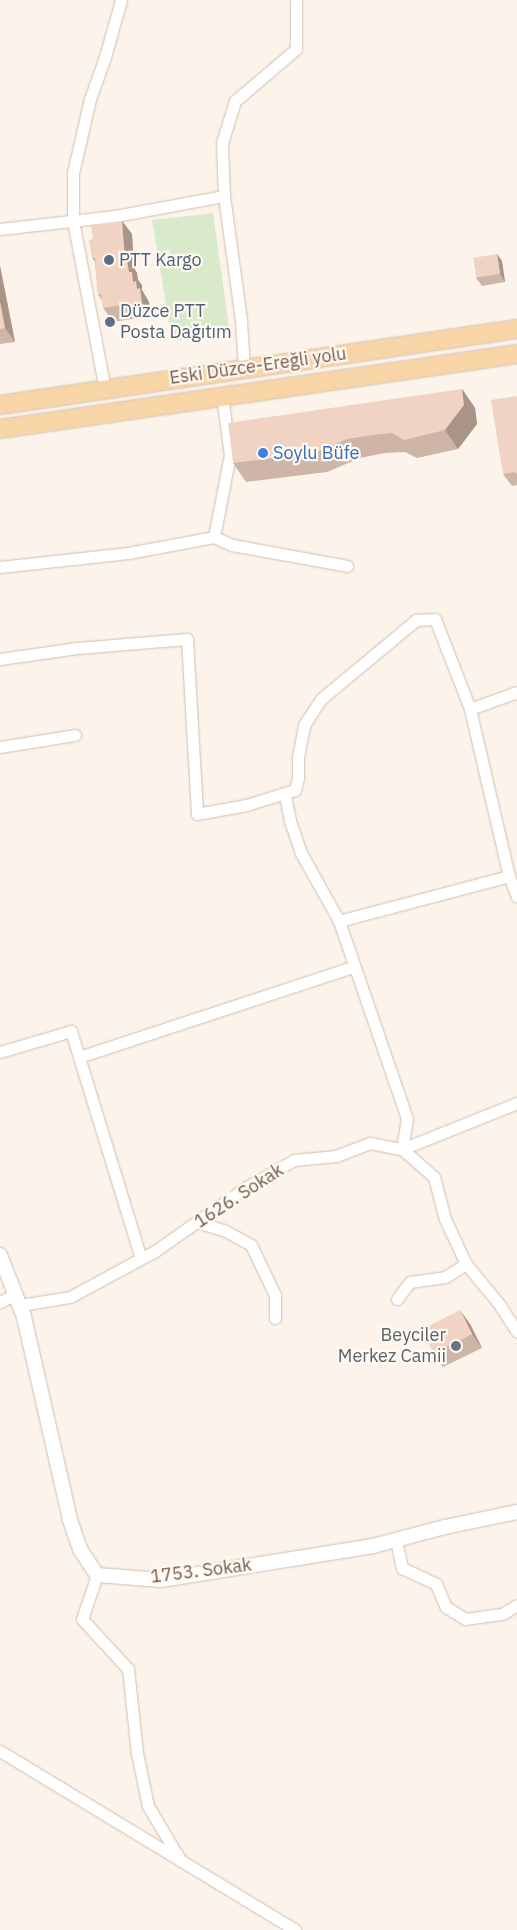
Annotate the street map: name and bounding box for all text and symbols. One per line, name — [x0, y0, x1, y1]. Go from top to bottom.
place label: PTT Kargo — [119, 249, 202, 271]
marker: PTT Kargo — [103, 254, 115, 266]
place label: Düzce PTT Posta Dağıtım — [120, 301, 232, 344]
marker: Düzce PTT Posta Dağıtım — [104, 316, 116, 328]
street label: Eski Düzce-Ereğli yolu — [168, 343, 348, 389]
place label: Soylu Büfe — [273, 442, 359, 464]
marker: Soylu Büfe — [257, 447, 269, 459]
street label: 1626. Sokak — [191, 1159, 287, 1233]
place label: Beyciler Merkez Camii — [338, 1325, 446, 1368]
marker: Beyciler Merkez Camii — [450, 1340, 462, 1352]
street label: 1753. Sokak — [149, 1554, 253, 1588]

